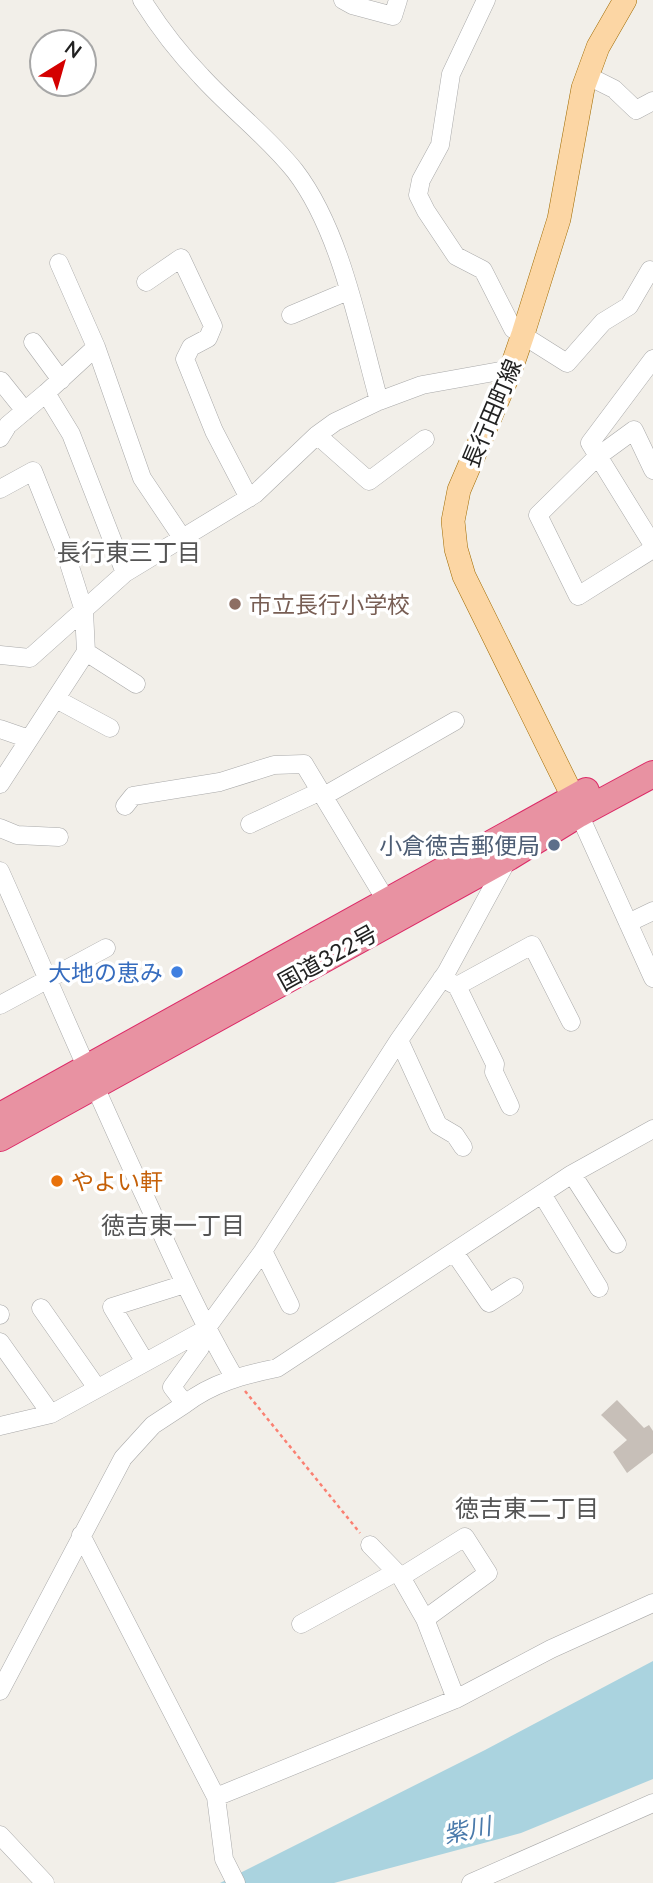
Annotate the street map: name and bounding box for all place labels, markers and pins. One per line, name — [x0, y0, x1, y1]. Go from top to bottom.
place label: 市立長行小学校 — [249, 590, 410, 618]
marker: 市立長行小学校 — [227, 596, 243, 612]
place label: 小倉徳吉郵便局 — [379, 831, 540, 859]
marker: 小倉徳吉郵便局 — [546, 837, 562, 853]
place label: 大地の恵み — [48, 958, 163, 986]
marker: 大地の恵み — [169, 964, 185, 980]
place label: やよい軒 — [71, 1167, 163, 1195]
marker: やよい軒 — [49, 1173, 65, 1189]

